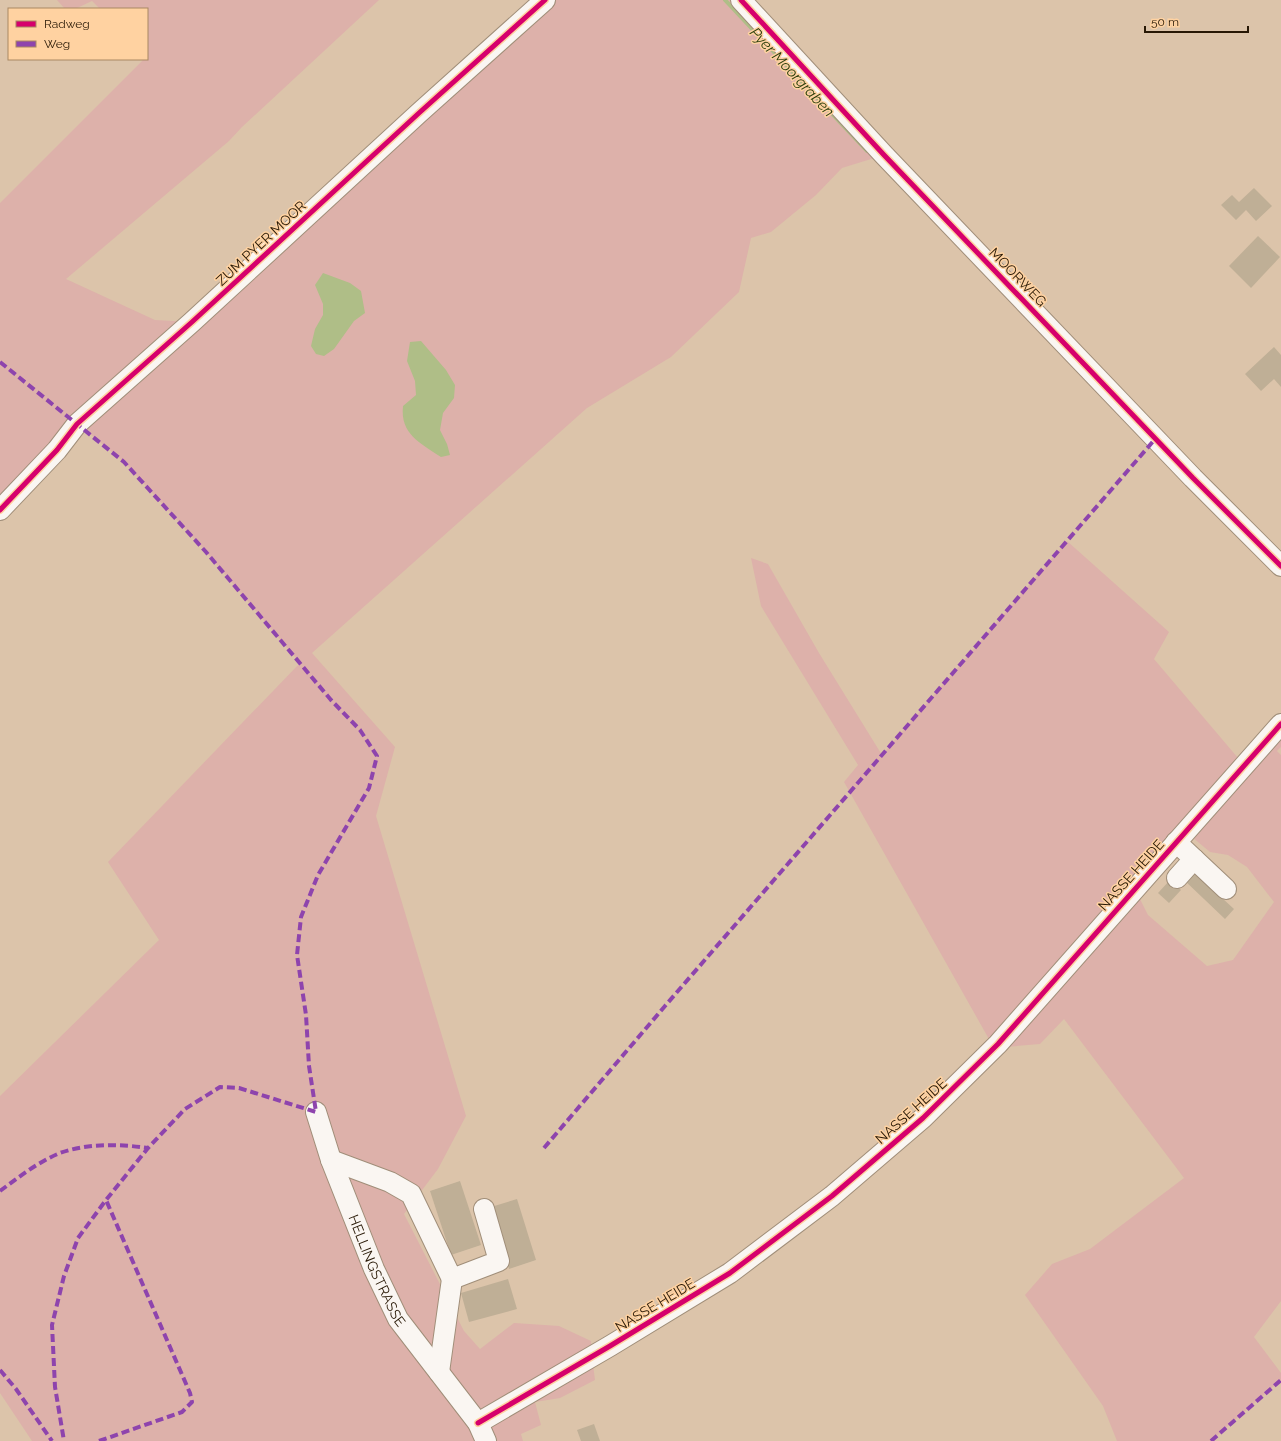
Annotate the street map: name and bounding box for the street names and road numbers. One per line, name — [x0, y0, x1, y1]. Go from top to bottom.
street label: ZUM PYER MOOR — [213, 197, 309, 289]
street label: MOORWEG — [986, 244, 1050, 310]
street label: NASSE HEIDE — [1095, 836, 1167, 914]
street label: NASSE HEIDE — [872, 1075, 950, 1147]
street label: HELLINGSTRASSE — [345, 1212, 409, 1330]
street label: NASSE HEIDE — [612, 1275, 698, 1335]

